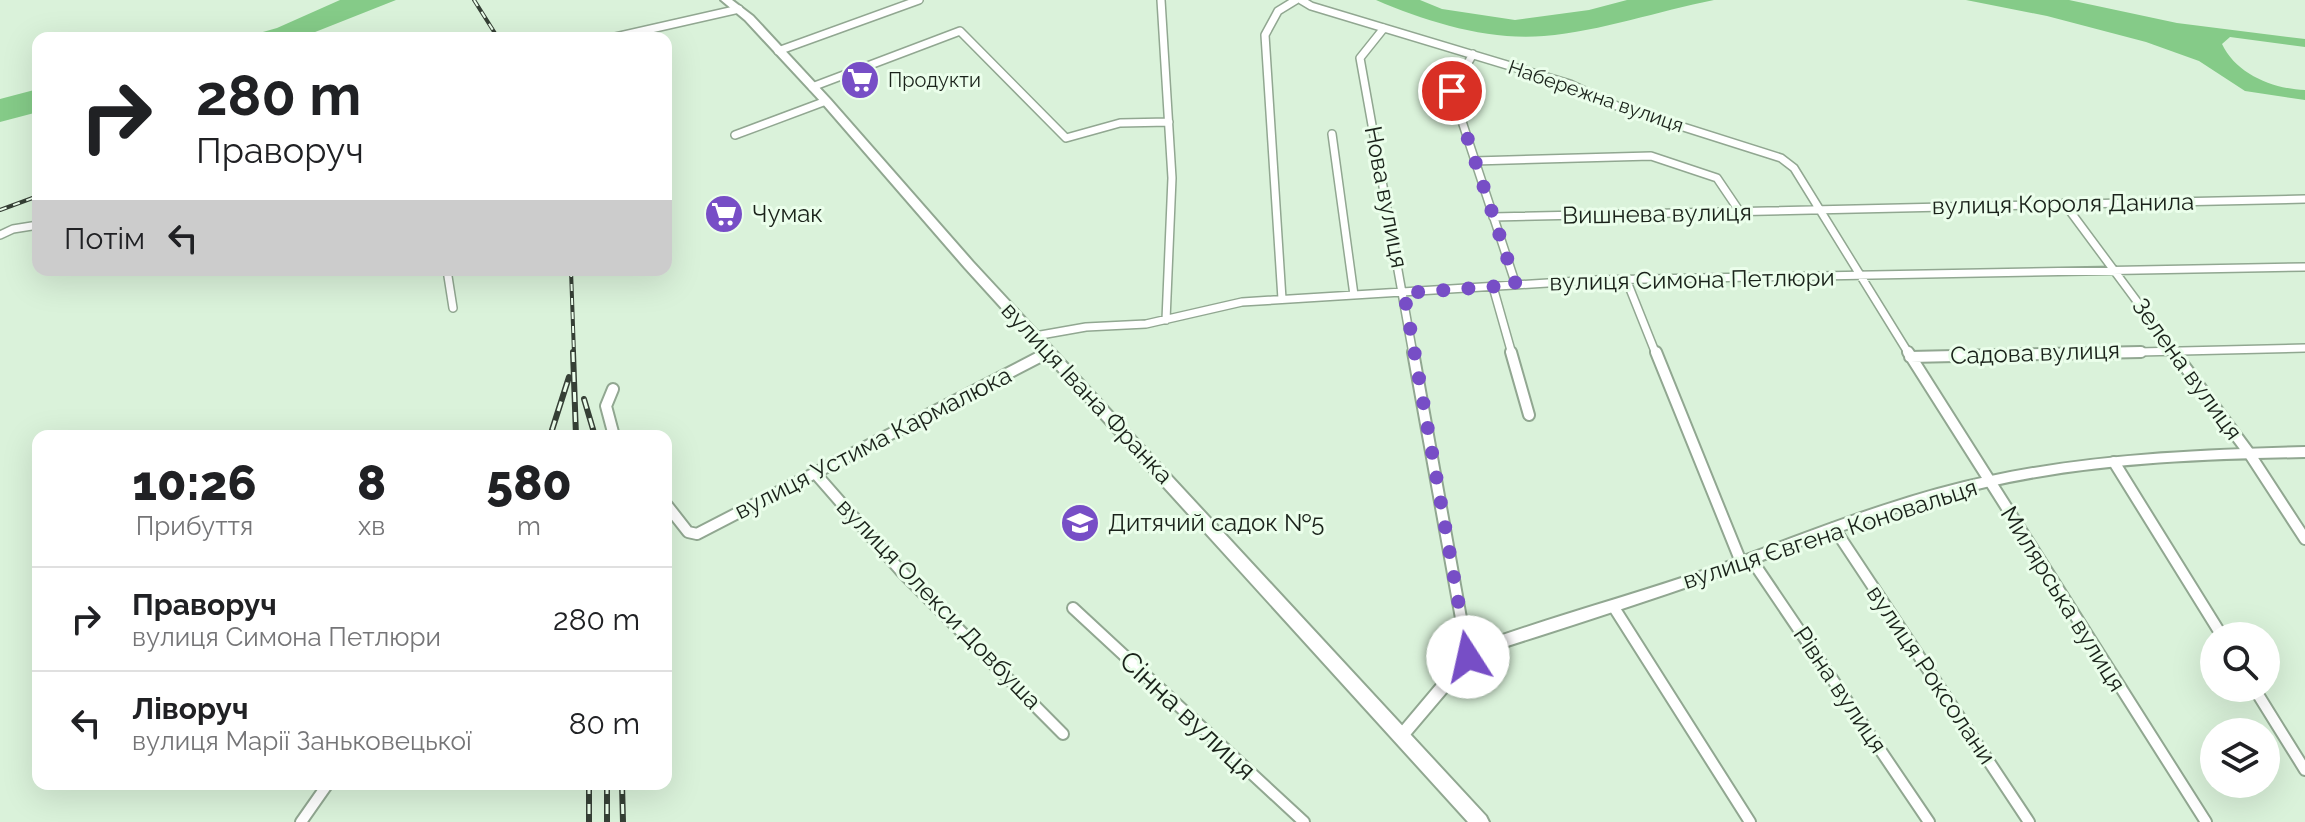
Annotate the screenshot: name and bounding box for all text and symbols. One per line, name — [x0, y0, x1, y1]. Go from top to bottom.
street label: Набережна вулиця — [1505, 55, 1687, 137]
pin — [1418, 57, 1486, 125]
supermarket icon: Продукти — [839, 59, 881, 101]
text: 280 m — [196, 62, 361, 128]
icon: right — [64, 64, 168, 168]
place label: Продукти — [888, 68, 981, 92]
icon: arrive — [1430, 69, 1474, 113]
street label: Нова вулиця — [1359, 123, 1414, 270]
text: Праворуч — [196, 129, 364, 171]
street label: вулиця Короля Данила — [1932, 187, 2194, 220]
supermarket icon: Чумак — [703, 193, 745, 235]
street label: Вишнева вулиця — [1562, 197, 1752, 230]
place label: Чумак — [752, 199, 823, 228]
icon: left — [161, 216, 205, 260]
text: Потім — [64, 221, 145, 256]
street label: вулиця Симона Петлюри — [1549, 263, 1835, 296]
street label: Зелена вулиця — [2126, 292, 2249, 445]
street label: вулиця Івана Франка — [996, 296, 1179, 490]
street label: Садова вулиця — [1950, 335, 2120, 370]
street label: вулиця Устима Кармалюка — [730, 360, 1016, 525]
text: 10:26 — [132, 455, 257, 511]
text: 8 — [357, 455, 386, 511]
text: 580 — [486, 455, 572, 511]
street label: вулиця Євгена Коновальця — [1679, 472, 1981, 595]
street label: вулиця Олекси Довбуша — [831, 492, 1048, 715]
street label: Милярська вулиця — [1995, 501, 2132, 697]
school or university icon: Дитячий садок №5 — [1059, 502, 1101, 544]
place label: Дитячий садок №5 — [1108, 508, 1324, 537]
text: Прибуття — [136, 511, 253, 541]
text: хв — [358, 511, 385, 541]
text: m — [517, 511, 541, 541]
street label: вулиця Роксолани — [1861, 580, 2002, 770]
text: Праворуч — [132, 587, 277, 622]
icon: right — [64, 597, 108, 641]
text: 280 m — [553, 602, 640, 637]
position arrow — [1426, 615, 1510, 699]
street label: Рівна вулиця — [1787, 621, 1893, 758]
text: вулиця Симона Петлюри — [132, 622, 441, 652]
map controls — [2200, 622, 2280, 798]
button: search — [2200, 622, 2280, 702]
street label: Сінна вулиця — [1113, 644, 1262, 787]
text: Ліворуч — [132, 691, 248, 726]
icon: left — [64, 701, 108, 745]
text: 80 m — [569, 706, 640, 741]
button: layers — [2200, 718, 2280, 798]
text: вулиця Марії Заньковецької — [132, 726, 472, 756]

